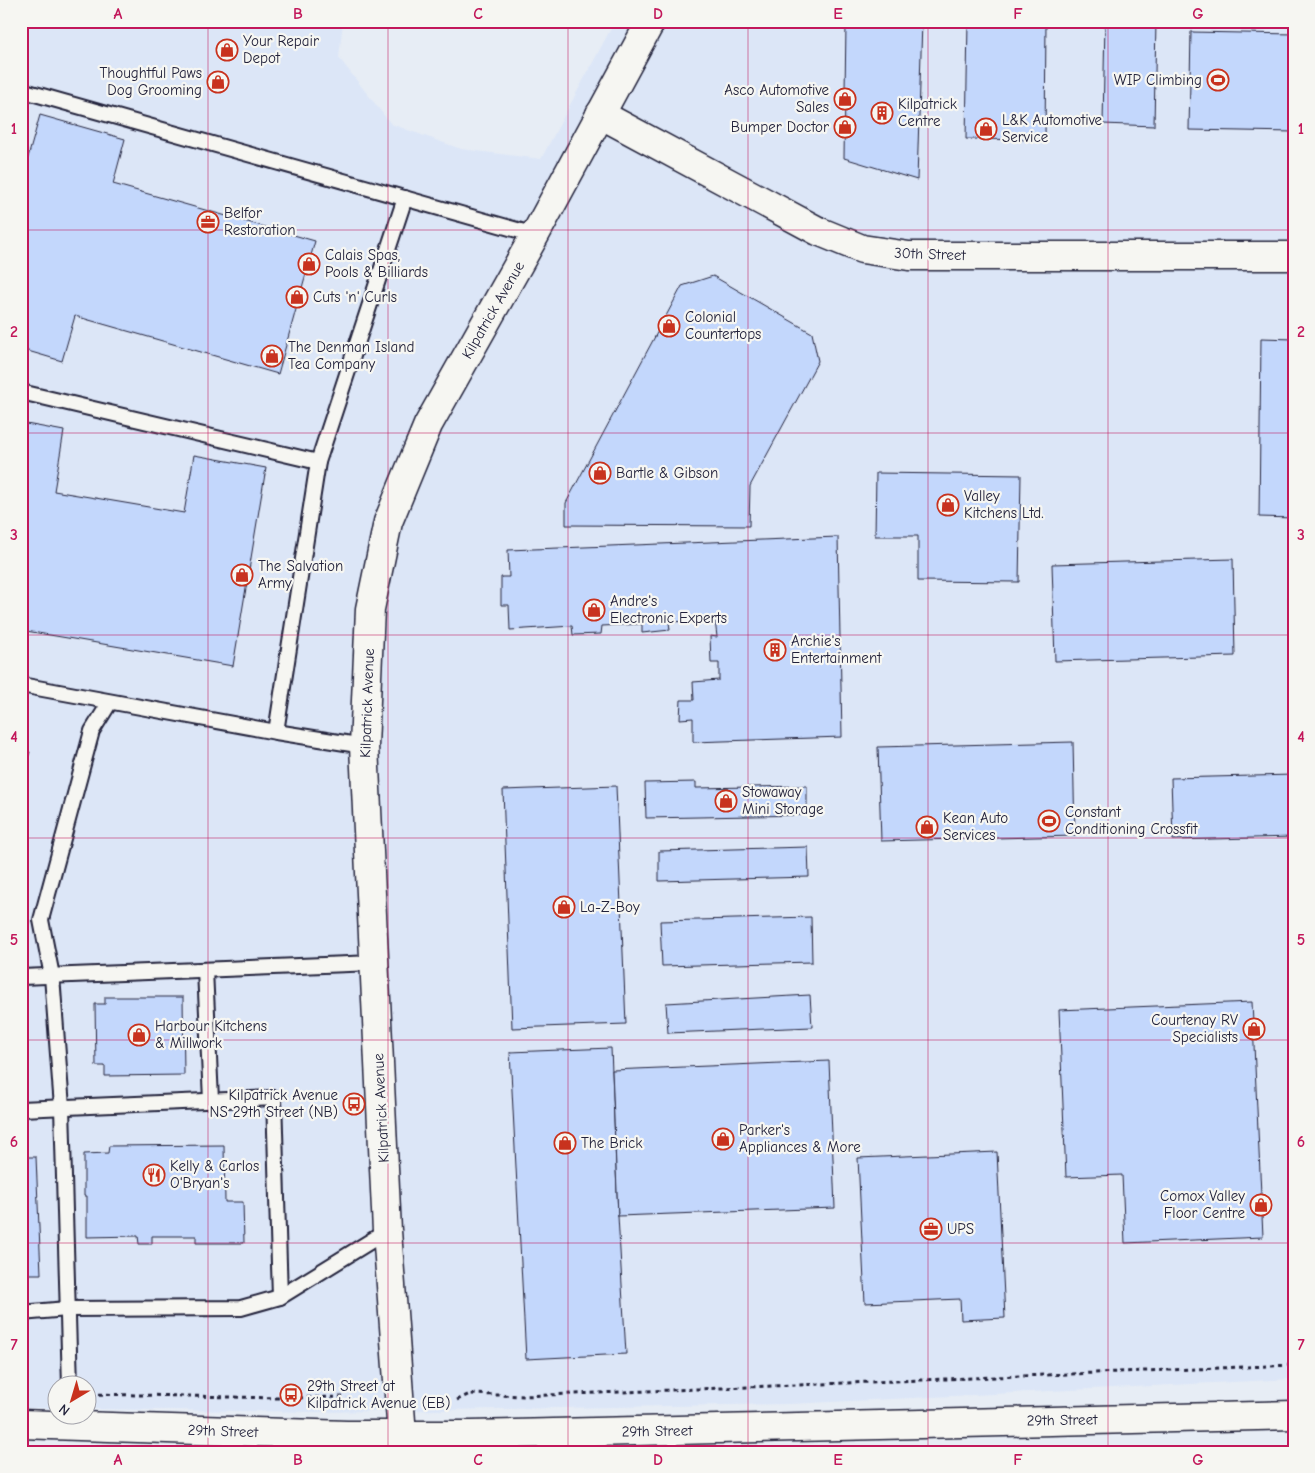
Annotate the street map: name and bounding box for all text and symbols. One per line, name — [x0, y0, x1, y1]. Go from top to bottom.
text: A — [114, 5, 123, 23]
text: B — [293, 5, 303, 23]
text: C — [473, 5, 483, 23]
text: D — [653, 5, 663, 23]
text: E — [833, 5, 843, 23]
text: F — [1013, 5, 1023, 23]
text: G — [1192, 5, 1204, 23]
place label: Your Repair Depot — [243, 32, 319, 67]
shop icon: Your Repair Depot — [215, 38, 239, 62]
place label: Thoughtful Paws Dog Grooming — [99, 64, 202, 99]
sports icon: WIP Climbing — [1206, 68, 1230, 92]
shop icon: Thoughtful Paws Dog Grooming — [206, 70, 230, 94]
place label: WIP Climbing — [1114, 71, 1202, 89]
place label: Asco Automotive Sales — [724, 81, 829, 116]
shop icon: Asco Automotive Sales — [833, 87, 857, 111]
place label: Kilpatrick Centre — [898, 95, 958, 130]
building icon: Kilpatrick Centre — [870, 101, 894, 125]
place label: L&K Automotive Service — [1002, 111, 1103, 146]
shop icon: Bumper Doctor — [833, 115, 857, 139]
shop icon: L&K Automotive Service — [974, 117, 998, 141]
place label: Bumper Doctor — [731, 118, 829, 136]
text: 1 — [11, 120, 17, 138]
text: 1 — [1298, 120, 1304, 138]
place label: Belfor Restoration — [224, 204, 296, 239]
office icon: Belfor Restoration — [196, 210, 220, 234]
street label: 30th Street — [894, 244, 967, 264]
place label: Calais Spas, Pools & Billiards — [325, 246, 428, 281]
shop icon: Calais Spas, Pools & Billiards — [297, 252, 321, 276]
street label: Kilpatrick Avenue — [458, 258, 528, 362]
shop icon: Cuts 'n' Curls — [285, 285, 309, 309]
place label: Cuts 'n' Curls — [313, 288, 397, 306]
place label: Colonial Countertops — [685, 308, 761, 343]
shop icon: Colonial Countertops — [657, 314, 681, 338]
text: 2 — [10, 323, 18, 341]
text: 2 — [1297, 323, 1305, 341]
place label: The Denman Island Tea Company — [288, 338, 414, 373]
shop icon: The Denman Island Tea Company — [260, 344, 284, 368]
shop icon: Bartle & Gibson — [588, 461, 612, 485]
place label: Bartle & Gibson — [616, 464, 718, 482]
place label: Valley Kitchens Ltd. — [964, 487, 1044, 522]
shop icon: Valley Kitchens Ltd. — [936, 493, 960, 517]
text: 3 — [10, 526, 18, 544]
text: 3 — [1297, 526, 1305, 544]
place label: The Salvation Army — [258, 557, 343, 592]
shop icon: The Salvation Army — [230, 563, 254, 587]
place label: Andre's Electronic Experts — [610, 592, 727, 627]
shop icon: Andre's Electronic Experts — [582, 598, 606, 622]
place label: Archie's Entertainment — [791, 632, 882, 667]
building icon: Archie's Entertainment — [763, 638, 787, 662]
street label: Kilpatrick Avenue — [356, 647, 378, 758]
text: 4 — [10, 728, 18, 746]
text: 4 — [1297, 728, 1305, 746]
place label: Stowaway Mini Storage — [742, 783, 824, 818]
shop icon: Stowaway Mini Storage — [714, 789, 738, 813]
place label: Constant Conditioning Crossfit — [1065, 803, 1198, 838]
place label: Kean Auto Services — [943, 809, 1008, 844]
sports icon: Constant Conditioning Crossfit — [1037, 809, 1061, 833]
shop icon: Kean Auto Services — [915, 815, 939, 839]
shop icon: La-Z-Boy — [552, 895, 576, 919]
place label: La-Z-Boy — [580, 898, 640, 916]
text: 5 — [10, 931, 18, 949]
text: 5 — [1297, 931, 1305, 949]
place label: Courtenay RV Specialists — [1151, 1011, 1238, 1046]
place label: Harbour Kitchens & Millwork — [155, 1017, 267, 1052]
shop icon: Courtenay RV Specialists — [1242, 1017, 1266, 1041]
shop icon: Harbour Kitchens & Millwork — [127, 1023, 151, 1047]
street label: Kilpatrick Avenue — [369, 1052, 393, 1163]
place label: Kilpatrick Avenue NS 29th Street (NB) — [210, 1086, 338, 1121]
bus stop icon: Kilpatrick Avenue NS 29th Street (NB) — [342, 1092, 366, 1116]
place label: Parker's Appliances & More — [739, 1121, 861, 1156]
shop icon: Parker's Appliances & More — [711, 1127, 735, 1151]
shop icon: The Brick — [553, 1131, 577, 1155]
text: 6 — [10, 1133, 18, 1151]
text: 6 — [1297, 1133, 1305, 1151]
place label: The Brick — [581, 1134, 643, 1152]
place label: Kelly & Carlos O'Bryan's — [170, 1157, 259, 1192]
restaurant icon: Kelly & Carlos O'Bryan's — [142, 1163, 166, 1187]
place label: Comox Valley Floor Centre — [1160, 1187, 1245, 1222]
shop icon: Comox Valley Floor Centre — [1249, 1193, 1273, 1217]
office icon: UPS — [919, 1217, 943, 1241]
place label: UPS — [947, 1220, 974, 1238]
text: 7 — [10, 1336, 18, 1354]
text: 7 — [1297, 1336, 1305, 1354]
north arrow — [48, 1376, 98, 1426]
place label: 29th Street at Kilpatrick Avenue (EB) — [307, 1377, 450, 1412]
bus stop icon: 29th Street at Kilpatrick Avenue (EB) — [279, 1383, 303, 1407]
text: N — [55, 1400, 73, 1419]
street label: 29th Street — [1026, 1410, 1098, 1430]
street label: 29th Street — [187, 1421, 259, 1441]
street label: 29th Street — [621, 1421, 693, 1441]
text: A — [114, 1451, 123, 1469]
text: B — [293, 1451, 303, 1469]
text: C — [473, 1451, 483, 1469]
text: D — [653, 1451, 663, 1469]
text: E — [833, 1451, 843, 1469]
text: F — [1013, 1451, 1023, 1469]
text: G — [1192, 1451, 1204, 1469]

